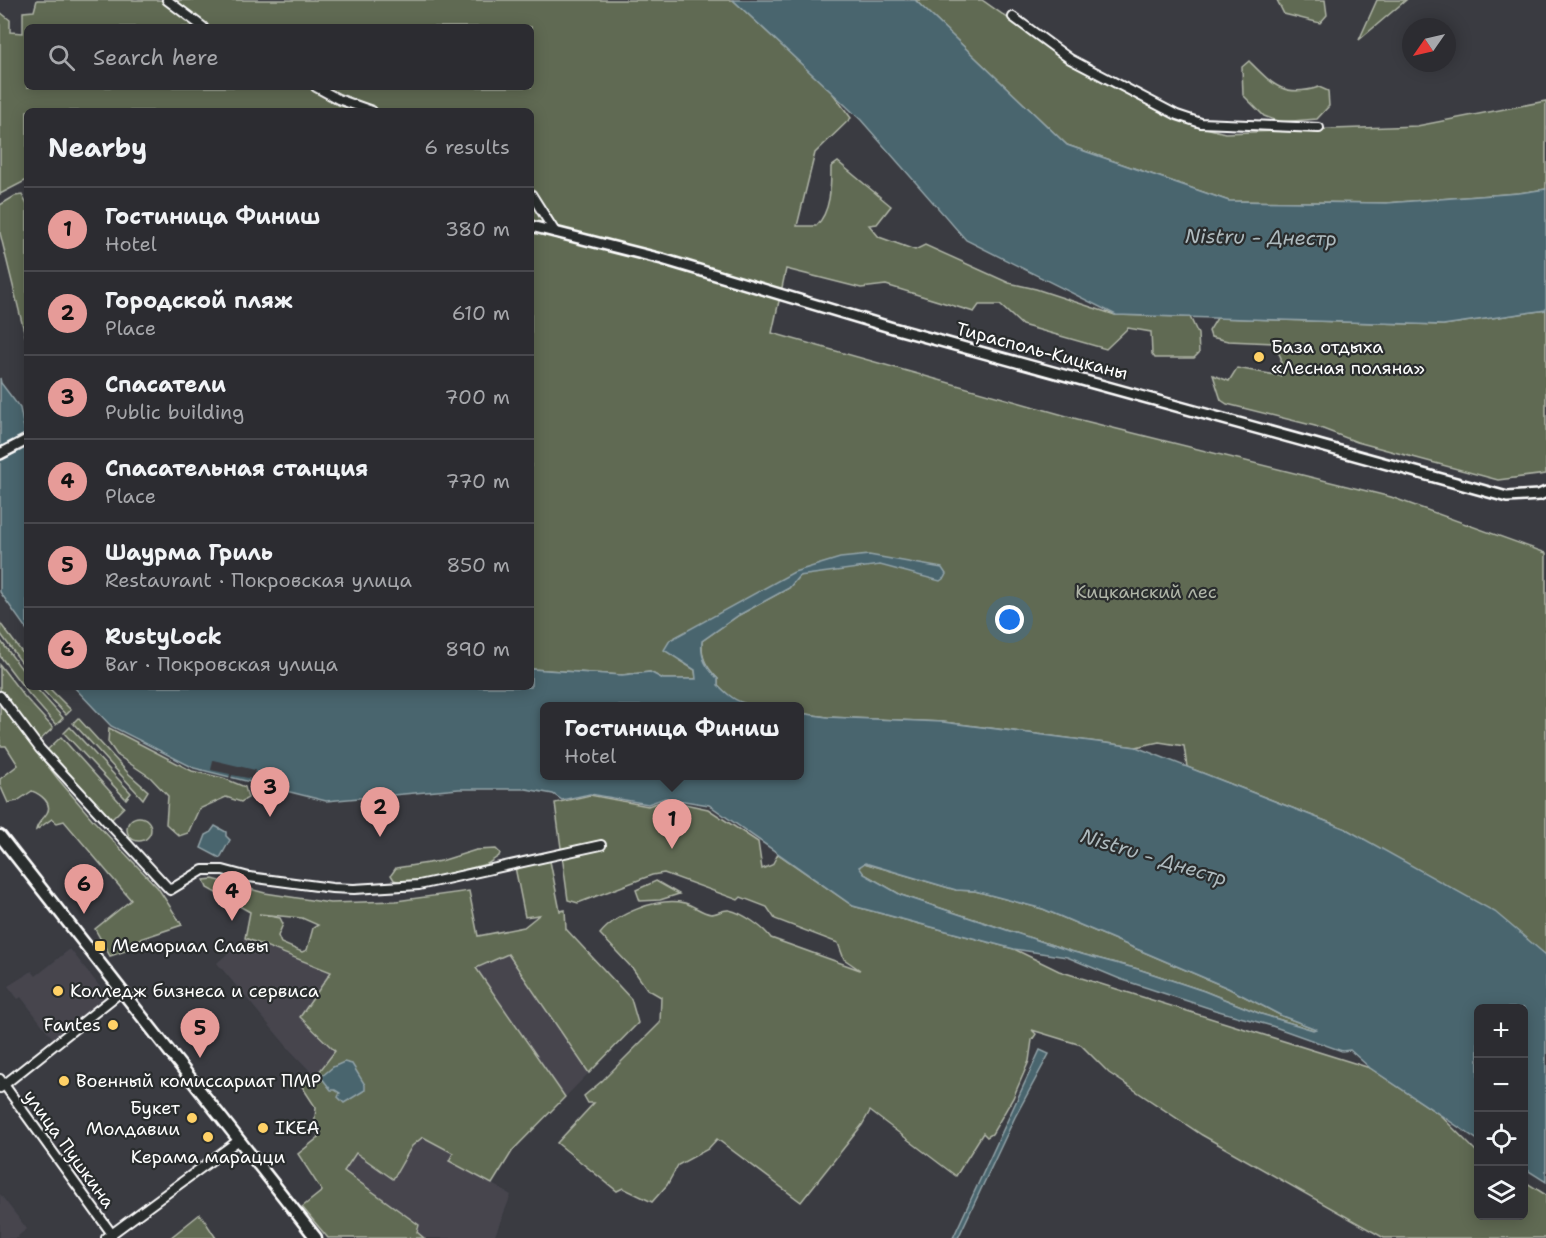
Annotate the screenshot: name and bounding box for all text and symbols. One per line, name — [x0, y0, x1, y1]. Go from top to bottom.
north arrow — [1402, 18, 1456, 72]
search box — [24, 24, 534, 90]
icon: search — [45, 41, 78, 74]
text: Search here — [93, 43, 219, 72]
text: Nearby — [48, 130, 147, 165]
text: 6 results — [424, 134, 510, 160]
text: Гостиница Финиш — [105, 202, 320, 231]
text: 1 — [63, 216, 72, 242]
text: 380 m — [445, 216, 510, 242]
water label: Nistru - Днестр — [1185, 223, 1337, 251]
text: Hotel — [105, 231, 157, 257]
text: Городской пляж — [105, 286, 293, 315]
text: 2 — [61, 300, 75, 326]
text: 610 m — [452, 300, 510, 326]
text: Place — [105, 315, 156, 341]
street label: Тирасполь-Кицканы — [954, 317, 1130, 385]
place label: База отдыха «Лесная поляна» — [1271, 335, 1425, 380]
marker: База отдыха «Лесная поляна» — [1252, 350, 1266, 364]
text: Спасатели — [105, 370, 226, 399]
text: 3 — [61, 384, 75, 410]
text: 700 m — [445, 384, 510, 410]
text: Public building — [105, 399, 244, 425]
text: Спасательная станция — [105, 454, 368, 483]
text: 4 — [61, 468, 75, 494]
text: 770 m — [446, 468, 510, 494]
text: Place — [105, 483, 156, 509]
text: Шаурма Гриль — [105, 538, 273, 567]
text: 5 — [61, 552, 74, 578]
text: 850 m — [446, 552, 510, 578]
text: Restaurant · Покровская улица — [105, 567, 412, 593]
park label: Кицканский лес — [1075, 580, 1217, 604]
your location — [995, 605, 1024, 634]
text: RustyLock — [105, 622, 222, 651]
text: 6 — [61, 636, 75, 662]
text: 890 m — [445, 636, 510, 662]
text: Bar · Покровская улица — [105, 651, 338, 677]
popup — [540, 702, 804, 780]
text: Гостиница Финиш — [564, 714, 780, 743]
text: Hotel — [564, 743, 616, 769]
pin: 3 — [250, 768, 290, 817]
pin: 2 — [360, 788, 400, 837]
pin: 1 — [652, 800, 692, 849]
water label: Nistru - Днестр — [1077, 822, 1231, 892]
pin: 6 — [64, 864, 104, 914]
pin: 4 — [212, 872, 252, 921]
place label: Мемориал Славы — [112, 934, 269, 958]
marker: Мемориал Славы — [93, 939, 107, 953]
place label: Колледж бизнеса и сервиса — [70, 979, 319, 1003]
marker: Колледж бизнеса и сервиса — [51, 984, 65, 998]
map controls — [1474, 1004, 1528, 1220]
button: + — [1474, 1004, 1528, 1058]
pin: 5 — [180, 1008, 220, 1058]
place label: Fantes — [44, 1013, 101, 1037]
marker: Fantes — [106, 1018, 120, 1032]
button: − — [1474, 1058, 1528, 1112]
place label: Военный комиссариат ПМР — [76, 1069, 321, 1093]
marker: Военный комиссариат ПМР — [57, 1074, 71, 1088]
street label: улица Пушкина — [18, 1085, 120, 1213]
place label: Букет Молдавии — [86, 1096, 181, 1141]
marker: Букет Молдавии — [185, 1111, 199, 1125]
button: locate — [1474, 1112, 1528, 1166]
place label: IKEA — [275, 1116, 320, 1140]
marker: IKEA — [256, 1121, 270, 1135]
marker: Керама марацци — [201, 1130, 215, 1144]
place label: Керама марацци — [131, 1145, 285, 1169]
button: layers — [1474, 1166, 1528, 1220]

